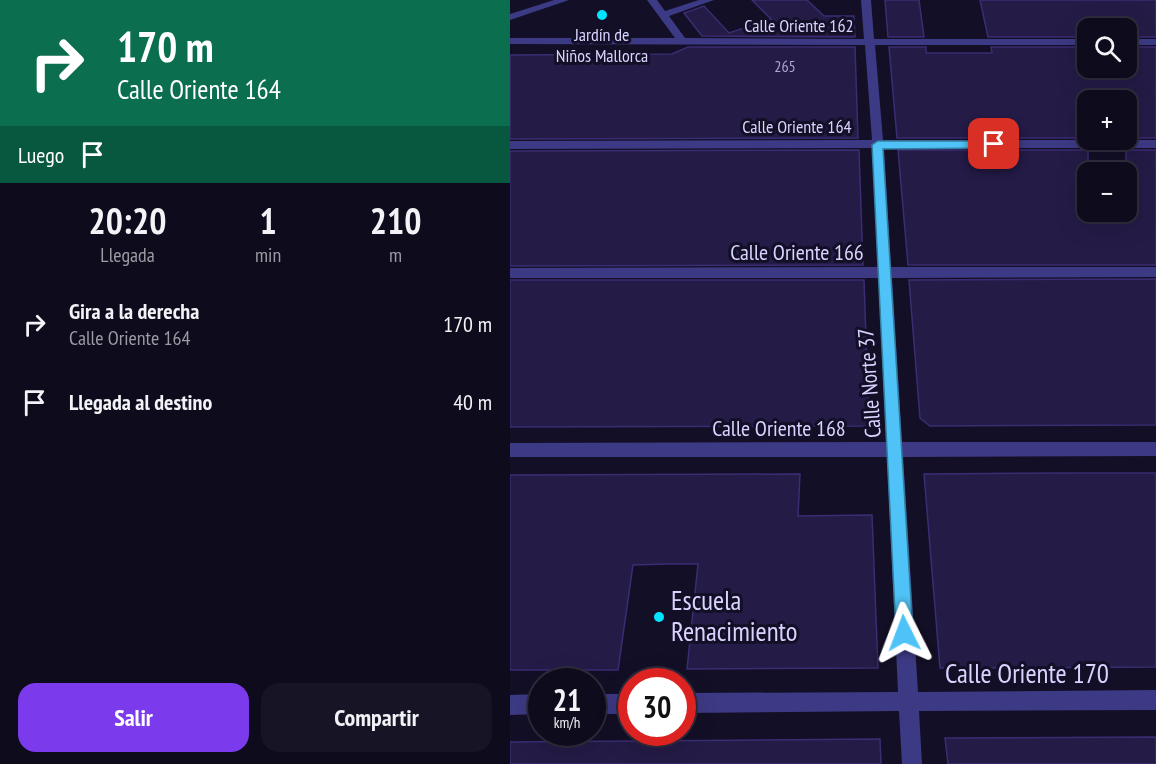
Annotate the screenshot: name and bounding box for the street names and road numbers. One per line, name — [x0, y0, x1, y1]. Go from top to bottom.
street label: Calle Oriente 162 — [744, 14, 854, 37]
street label: Calle Oriente 164 — [742, 115, 852, 138]
street label: Calle Oriente 166 — [730, 238, 864, 266]
street label: Calle Norte 37 — [851, 327, 887, 439]
street label: Calle Oriente 168 — [712, 414, 846, 442]
street label: Calle Oriente 170 — [945, 656, 1109, 690]

